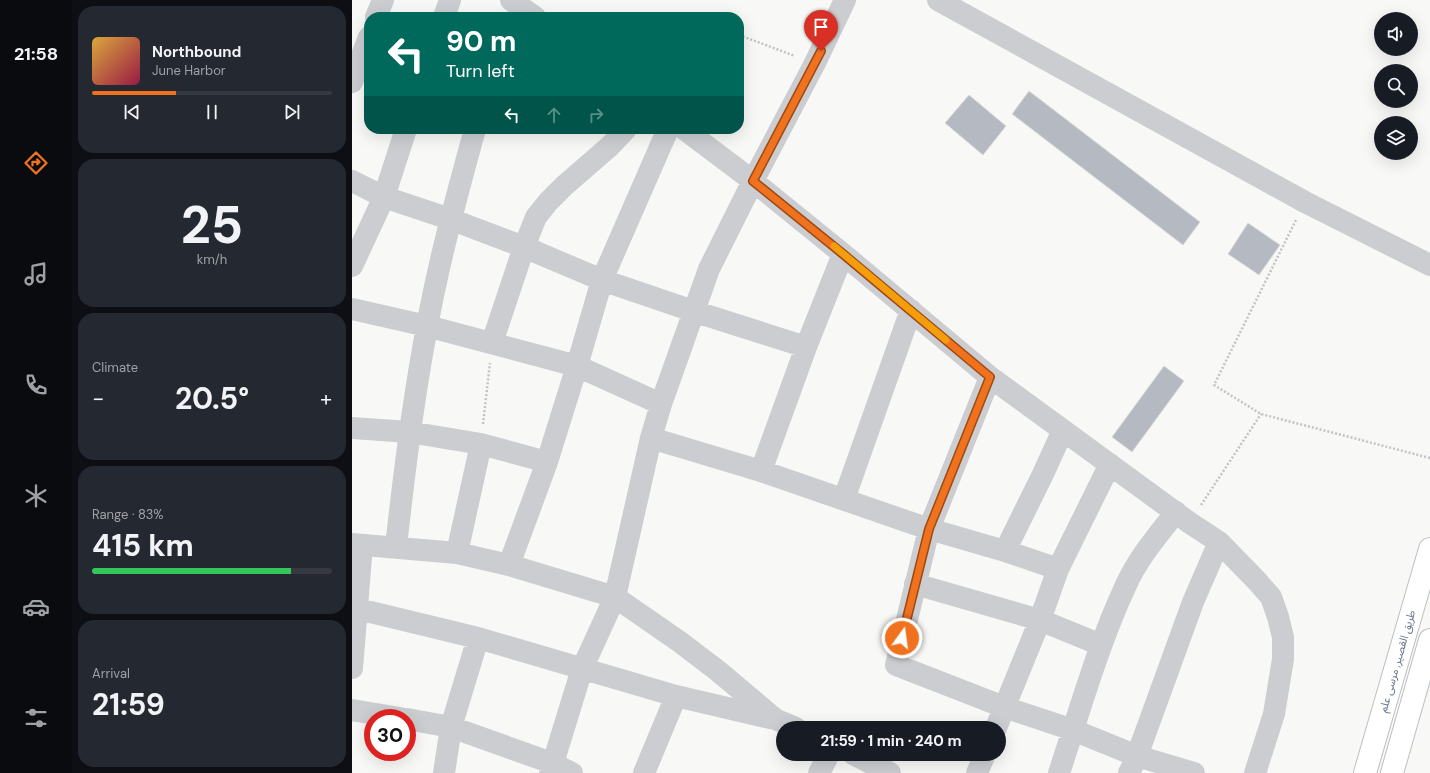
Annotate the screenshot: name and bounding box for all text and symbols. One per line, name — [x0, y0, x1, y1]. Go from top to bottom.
pin — [804, 10, 838, 51]
map controls — [1374, 12, 1418, 160]
button: sound — [1374, 12, 1418, 56]
icon: arrive — [810, 16, 832, 38]
text: 90 m — [446, 23, 516, 60]
icon: left — [380, 28, 432, 80]
text: 21:58 — [14, 42, 58, 66]
text: Northbound — [152, 42, 241, 62]
text: Turn left — [446, 59, 515, 83]
text: June Harbor — [152, 62, 226, 79]
button: search — [1374, 64, 1418, 108]
icon: previous — [121, 101, 143, 123]
icon: pause — [201, 101, 223, 123]
icon: next — [281, 101, 303, 123]
icon: left — [501, 104, 523, 126]
icon: ahead — [543, 104, 565, 126]
icon: right — [585, 104, 607, 126]
button: layers — [1374, 116, 1418, 160]
icon: directions — [22, 149, 50, 177]
text: 25 — [181, 191, 243, 259]
text: km/h — [197, 251, 227, 268]
icon: music — [22, 260, 50, 288]
text: Climate — [92, 359, 138, 376]
icon: phone — [22, 371, 50, 399]
text: 20.5° — [175, 379, 249, 418]
text: − — [92, 384, 104, 413]
text: + — [320, 384, 332, 413]
icon: climate — [22, 482, 50, 510]
text: Range · 83% — [92, 506, 164, 523]
text: 415 km — [92, 526, 194, 565]
icon: car — [22, 593, 50, 621]
street label: طريق القصير, مرسى علم — [1376, 608, 1420, 714]
position arrow — [881, 617, 923, 659]
text: Arrival — [92, 665, 130, 682]
text: 21:59 — [92, 685, 165, 724]
icon: filters — [22, 704, 50, 732]
speed limit sign: 30 — [364, 709, 416, 761]
text: 21:59 · 1 min · 240 m — [820, 731, 962, 751]

